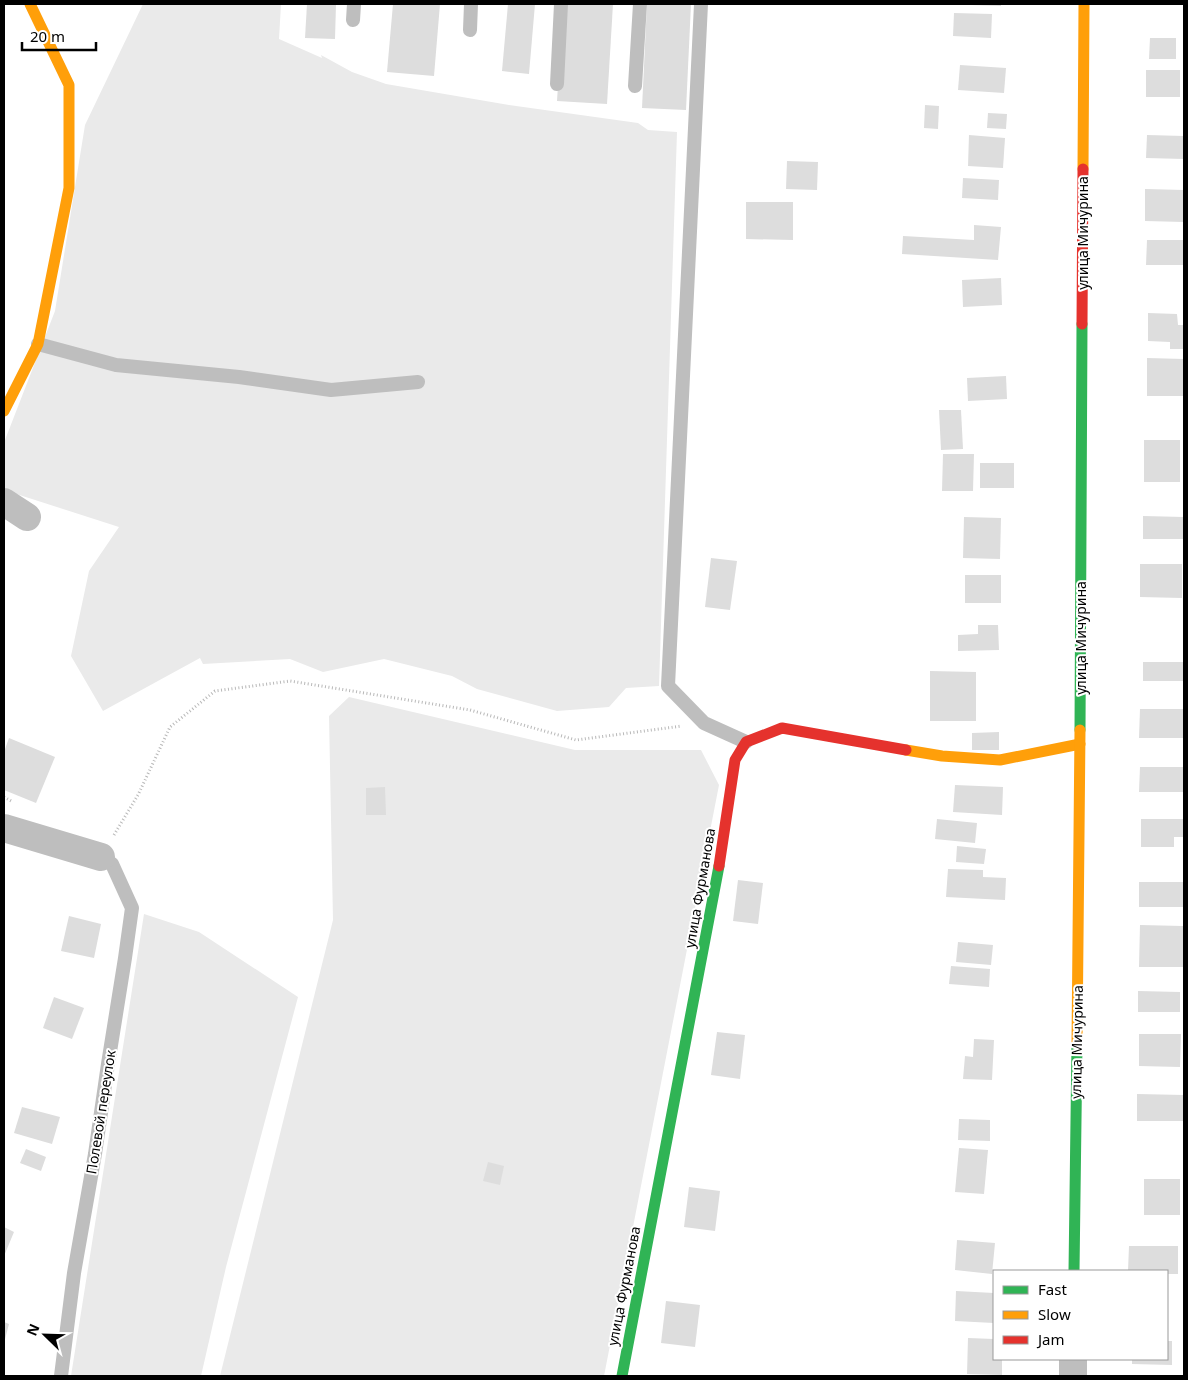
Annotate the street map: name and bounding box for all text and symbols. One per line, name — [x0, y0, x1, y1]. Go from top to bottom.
scale bar — [22, 20, 96, 52]
text: 20 m — [30, 26, 65, 46]
street label: улица Мичурина — [1073, 176, 1092, 290]
street label: улица Мичурина — [1071, 581, 1090, 695]
street label: улица Фурманова — [680, 826, 719, 949]
street label: улица Мичурина — [1066, 985, 1087, 1099]
street label: Полевой переулок — [81, 1048, 120, 1175]
street label: улица Фурманова — [603, 1224, 644, 1347]
legend — [993, 1270, 1168, 1360]
text: Fast — [1038, 1279, 1067, 1299]
text: Slow — [1038, 1304, 1071, 1324]
north arrow — [20, 1310, 70, 1360]
text: N — [22, 1321, 44, 1339]
text: Jam — [1036, 1329, 1065, 1349]

